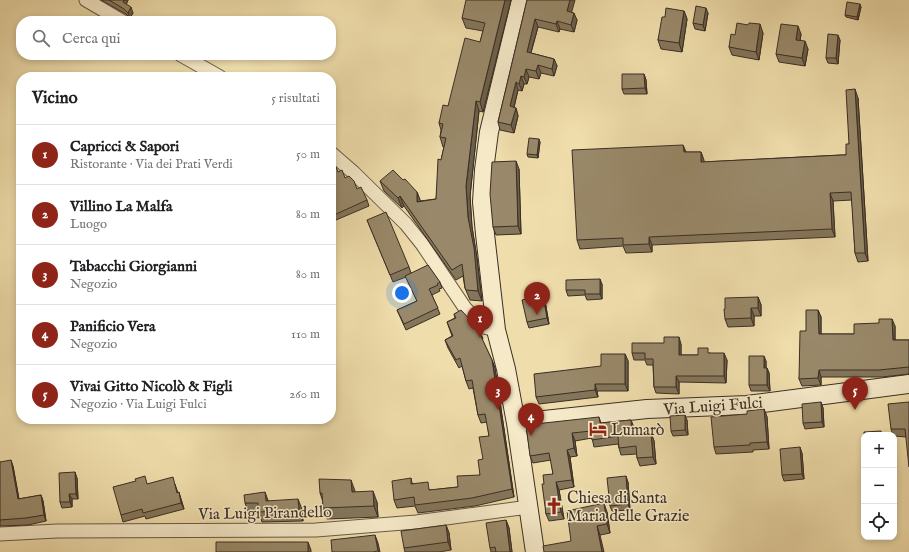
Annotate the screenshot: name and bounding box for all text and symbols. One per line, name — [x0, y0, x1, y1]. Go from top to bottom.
search box — [16, 16, 336, 60]
icon: search — [30, 27, 52, 49]
text: Cerca qui — [62, 29, 121, 48]
text: Vicino — [32, 88, 78, 109]
text: 5 risultati — [271, 90, 320, 107]
text: Capricci & Sapori — [70, 137, 179, 156]
text: 1 — [43, 146, 47, 163]
text: 50 m — [296, 146, 320, 163]
text: Ristorante · Via dei Prati Verdi — [70, 156, 233, 173]
text: Villino La Malfa — [70, 197, 172, 216]
text: 2 — [42, 206, 48, 223]
text: 80 m — [296, 206, 320, 223]
text: Luogo — [70, 216, 107, 233]
text: Tabacchi Giorgianni — [70, 257, 197, 276]
text: 3 — [43, 266, 47, 283]
text: 80 m — [296, 266, 320, 283]
text: Negozio — [70, 276, 117, 293]
pin: 2 — [524, 282, 550, 315]
your location — [392, 283, 412, 303]
pin: 1 — [467, 305, 493, 338]
text: Panificio Vera — [70, 317, 155, 336]
text: 4 — [42, 326, 48, 343]
text: 110 m — [291, 326, 320, 343]
text: Negozio — [70, 336, 117, 353]
text: Vivai Gitto Nicolò & Figli — [70, 377, 233, 396]
pin: 3 — [485, 377, 511, 410]
pin: 5 — [842, 377, 868, 410]
text: 5 — [43, 386, 47, 403]
text: 260 m — [289, 386, 320, 403]
street label: Via Luigi Fulci — [662, 394, 763, 421]
text: Negozio · Via Luigi Fulci — [70, 396, 207, 413]
pin: 4 — [518, 403, 544, 436]
hotel icon: Lumarò — [588, 419, 608, 439]
place label: Lumarò — [611, 421, 665, 441]
map controls — [861, 432, 897, 540]
button: + — [861, 432, 897, 468]
button: − — [861, 468, 897, 504]
place label: Chiesa di Santa Maria delle Grazie — [567, 489, 689, 527]
church icon: Chiesa di Santa Maria delle Grazie — [544, 496, 564, 516]
street label: Via Luigi Pirandello — [197, 503, 332, 525]
button: locate — [861, 504, 897, 540]

